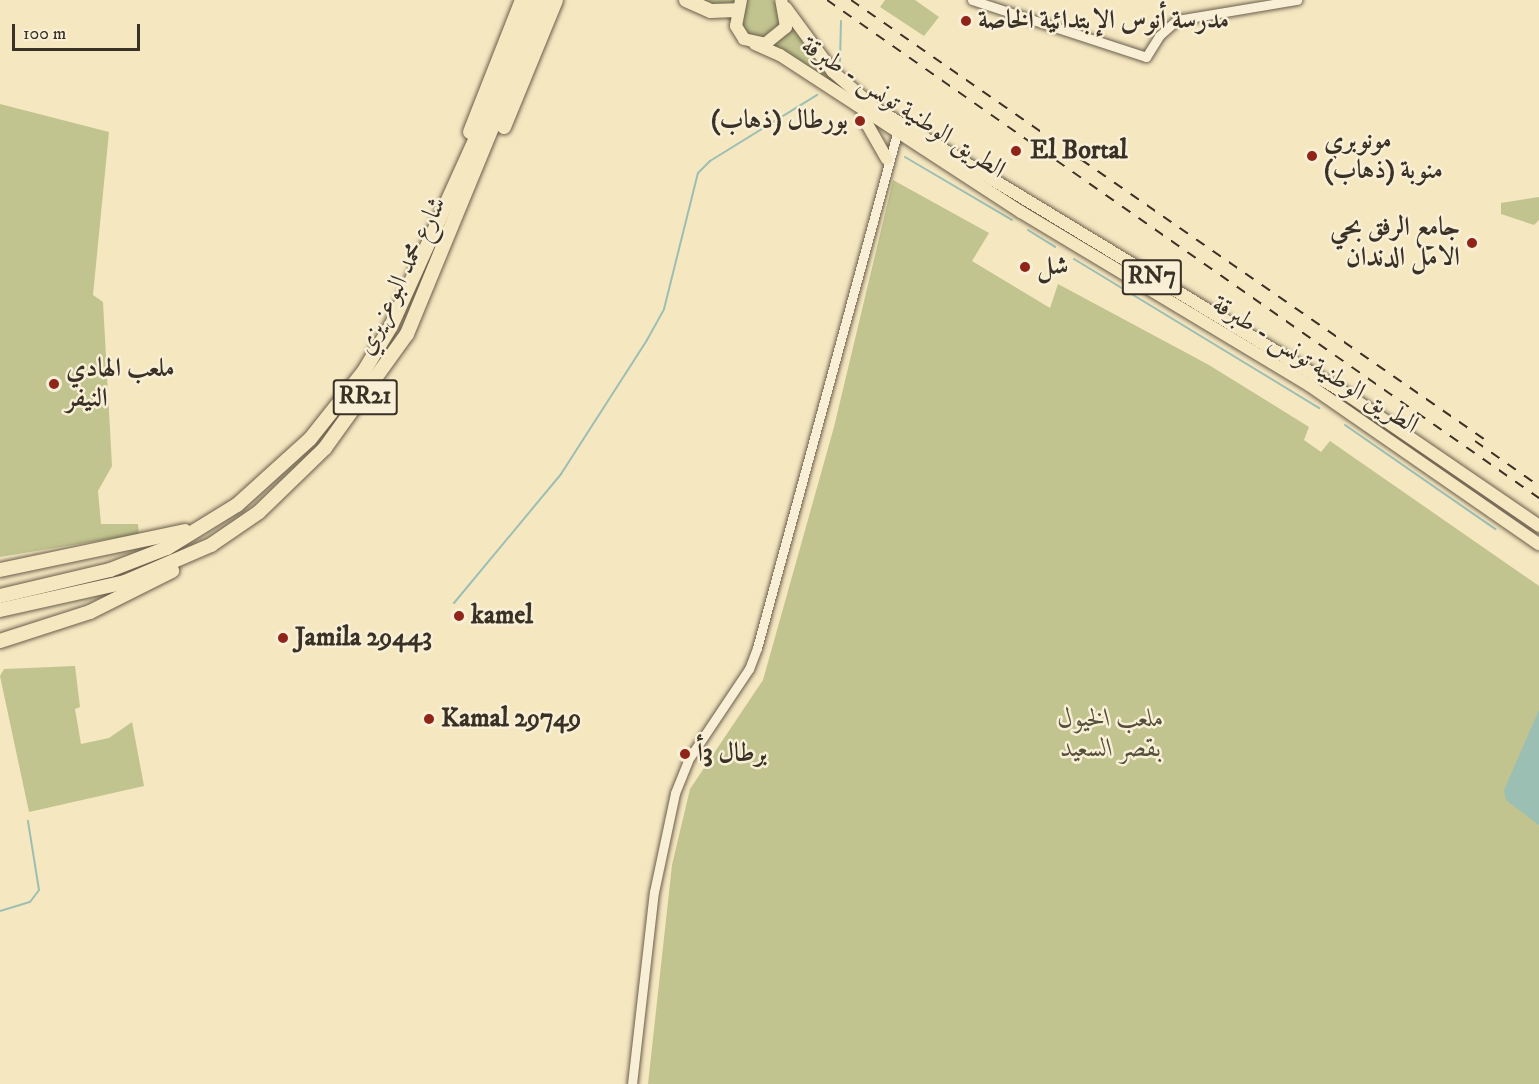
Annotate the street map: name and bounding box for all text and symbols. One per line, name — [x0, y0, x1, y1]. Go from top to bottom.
place label: مدرسة أنوس الإبتدائية الخاصة — [978, 5, 1229, 37]
scale bar — [15, 12, 142, 50]
marker: مدرسة أنوس الإبتدائية الخاصة — [959, 14, 973, 28]
text: 100 m — [23, 23, 66, 45]
street label: الطريق الوطنية تونس - طبرقة — [795, 30, 1011, 186]
place label: بورطال (ذهاب) — [711, 105, 848, 137]
marker: بورطال (ذهاب) — [853, 114, 867, 128]
place label: مونوبري منوبة (ذهاب) — [1324, 125, 1443, 186]
place label: El Bortal — [1030, 135, 1128, 167]
marker: El Bortal — [1007, 142, 1025, 160]
marker: مونوبري منوبة (ذهاب) — [1305, 149, 1319, 163]
street label: شارع محمد البوعزيزي — [350, 192, 454, 360]
place label: جامع الرفق بحي الامل الدندان — [1330, 212, 1460, 274]
marker: جامع الرفق بحي الامل الدندان — [1465, 236, 1479, 250]
place label: شل — [1037, 251, 1069, 283]
road number: RN7 — [1120, 256, 1184, 298]
marker: شل — [1018, 260, 1032, 274]
street label: الطريق الوطنية تونس - طبرقة — [1206, 289, 1424, 441]
place label: ملعب الهادي النيفر — [66, 353, 175, 414]
road number: RR21 — [332, 376, 398, 418]
marker: ملعب الهادي النيفر — [47, 377, 61, 391]
place label: kamel — [471, 600, 533, 632]
marker: kamel — [452, 609, 466, 623]
place label: Jamila 29443 — [295, 622, 432, 654]
marker: Jamila 29443 — [276, 631, 290, 645]
place label: Kamal 29749 — [441, 703, 581, 735]
park label: ملعب الخيول بقصر السعيد — [1058, 703, 1164, 764]
marker: Kamal 29749 — [422, 712, 436, 726]
place label: برطال 3أ — [697, 738, 767, 770]
marker: برطال 3أ — [678, 747, 692, 761]

